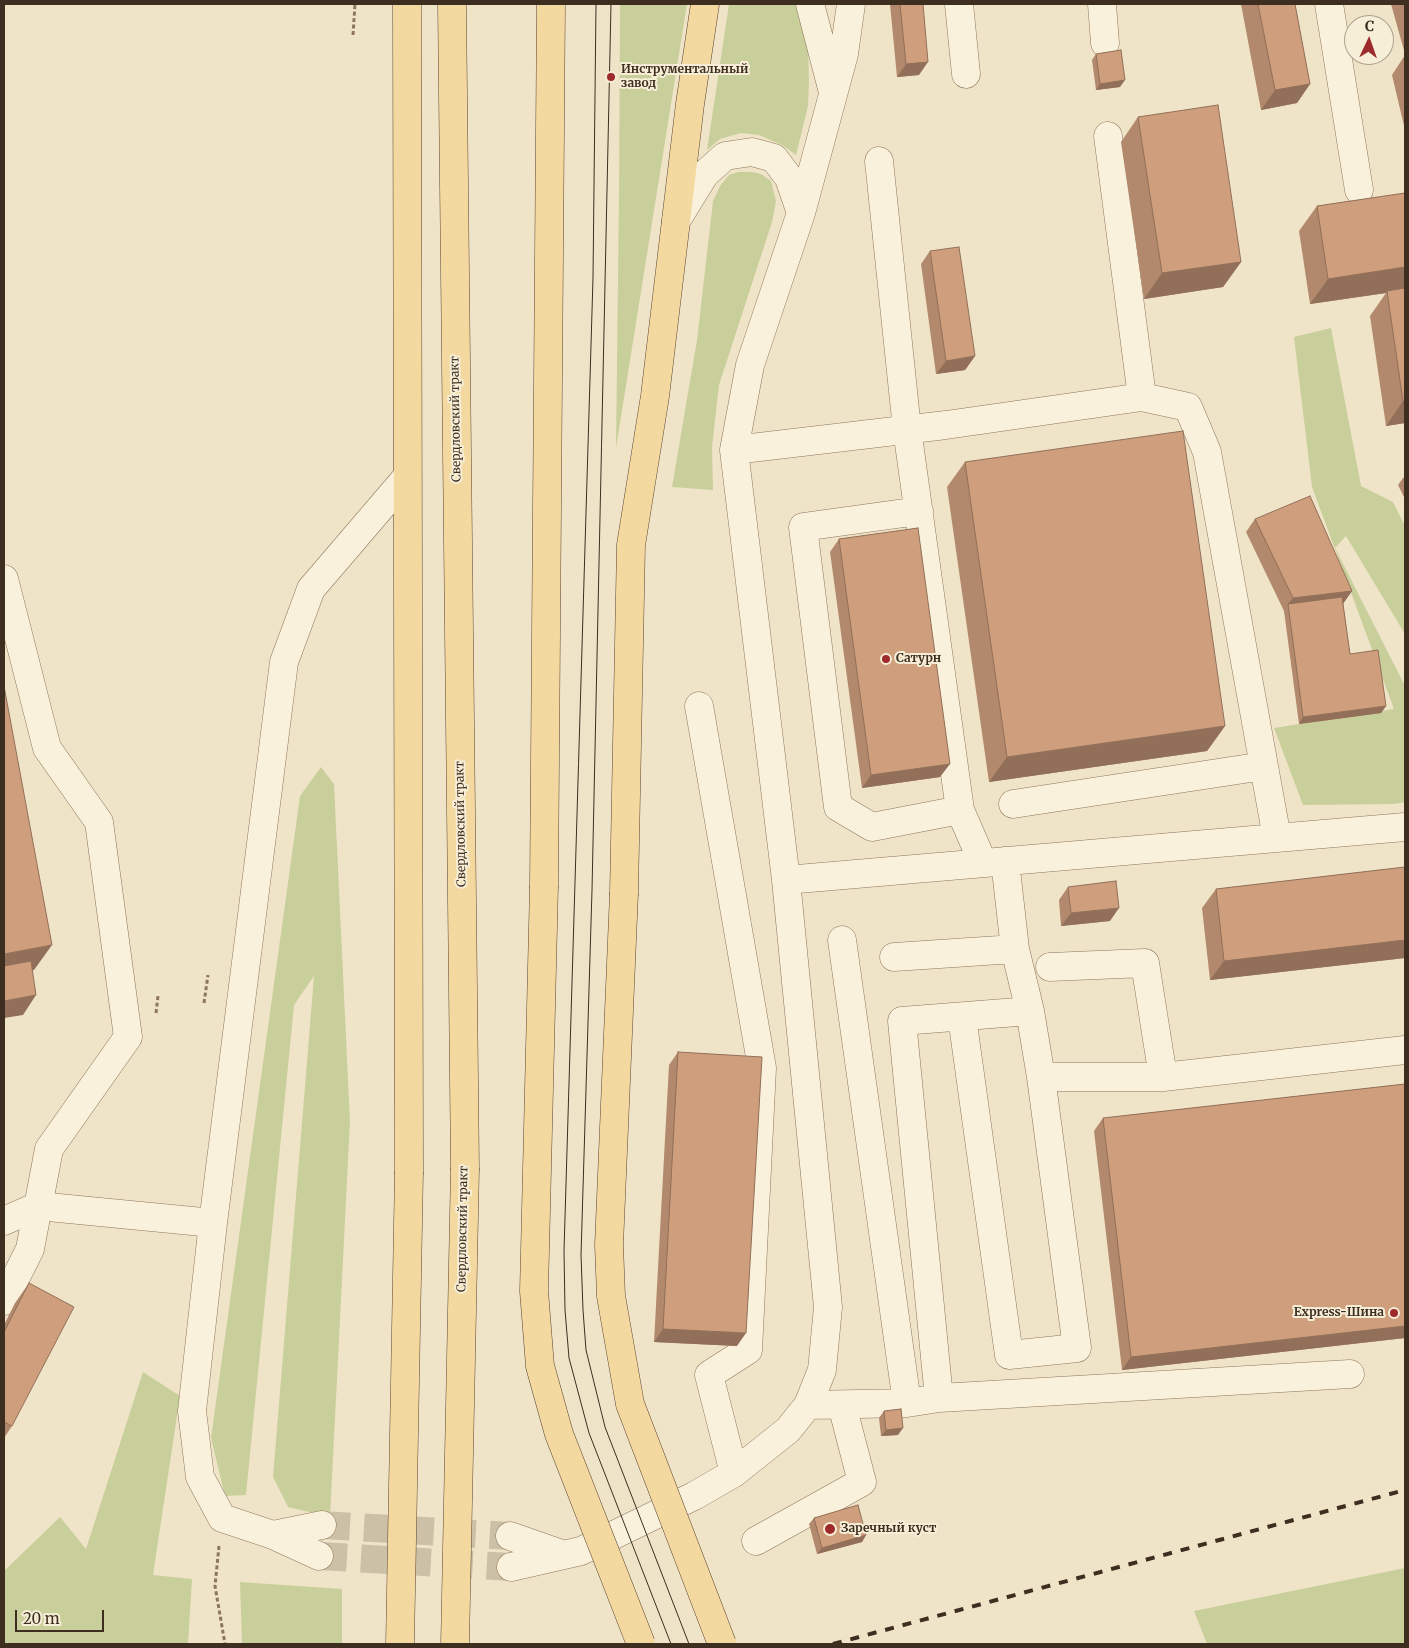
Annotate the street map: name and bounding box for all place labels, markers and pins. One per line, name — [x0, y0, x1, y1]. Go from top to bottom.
place label: Инструментальный завод — [621, 63, 748, 91]
marker: Инструментальный завод — [605, 71, 617, 83]
place label: Сатурн — [896, 652, 941, 666]
marker: Сатурн — [880, 653, 892, 665]
place label: Express-Шина — [1294, 1306, 1384, 1320]
marker: Express-Шина — [1388, 1307, 1400, 1319]
marker: Заречный куст — [823, 1522, 837, 1536]
place label: Заречный куст — [841, 1522, 936, 1536]

